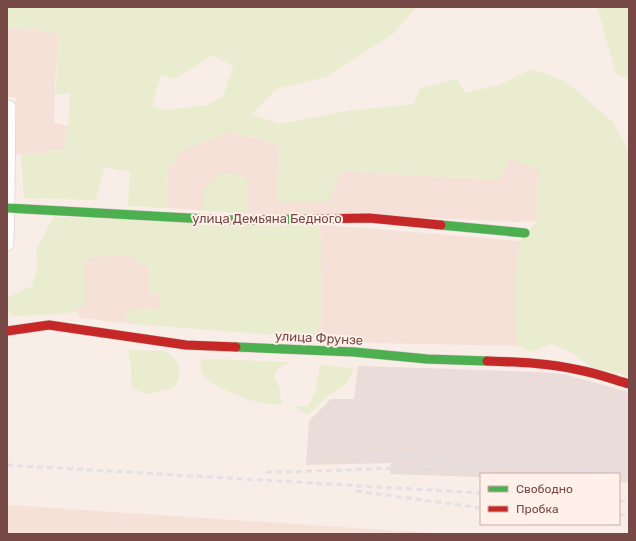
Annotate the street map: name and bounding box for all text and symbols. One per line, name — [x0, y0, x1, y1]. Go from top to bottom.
street label: улица Демьяна Бедного — [192, 211, 342, 226]
street label: улица Фрунзе — [275, 328, 363, 348]
legend — [480, 473, 620, 525]
text: Свободно — [516, 482, 573, 496]
text: Пробка — [516, 502, 559, 516]

